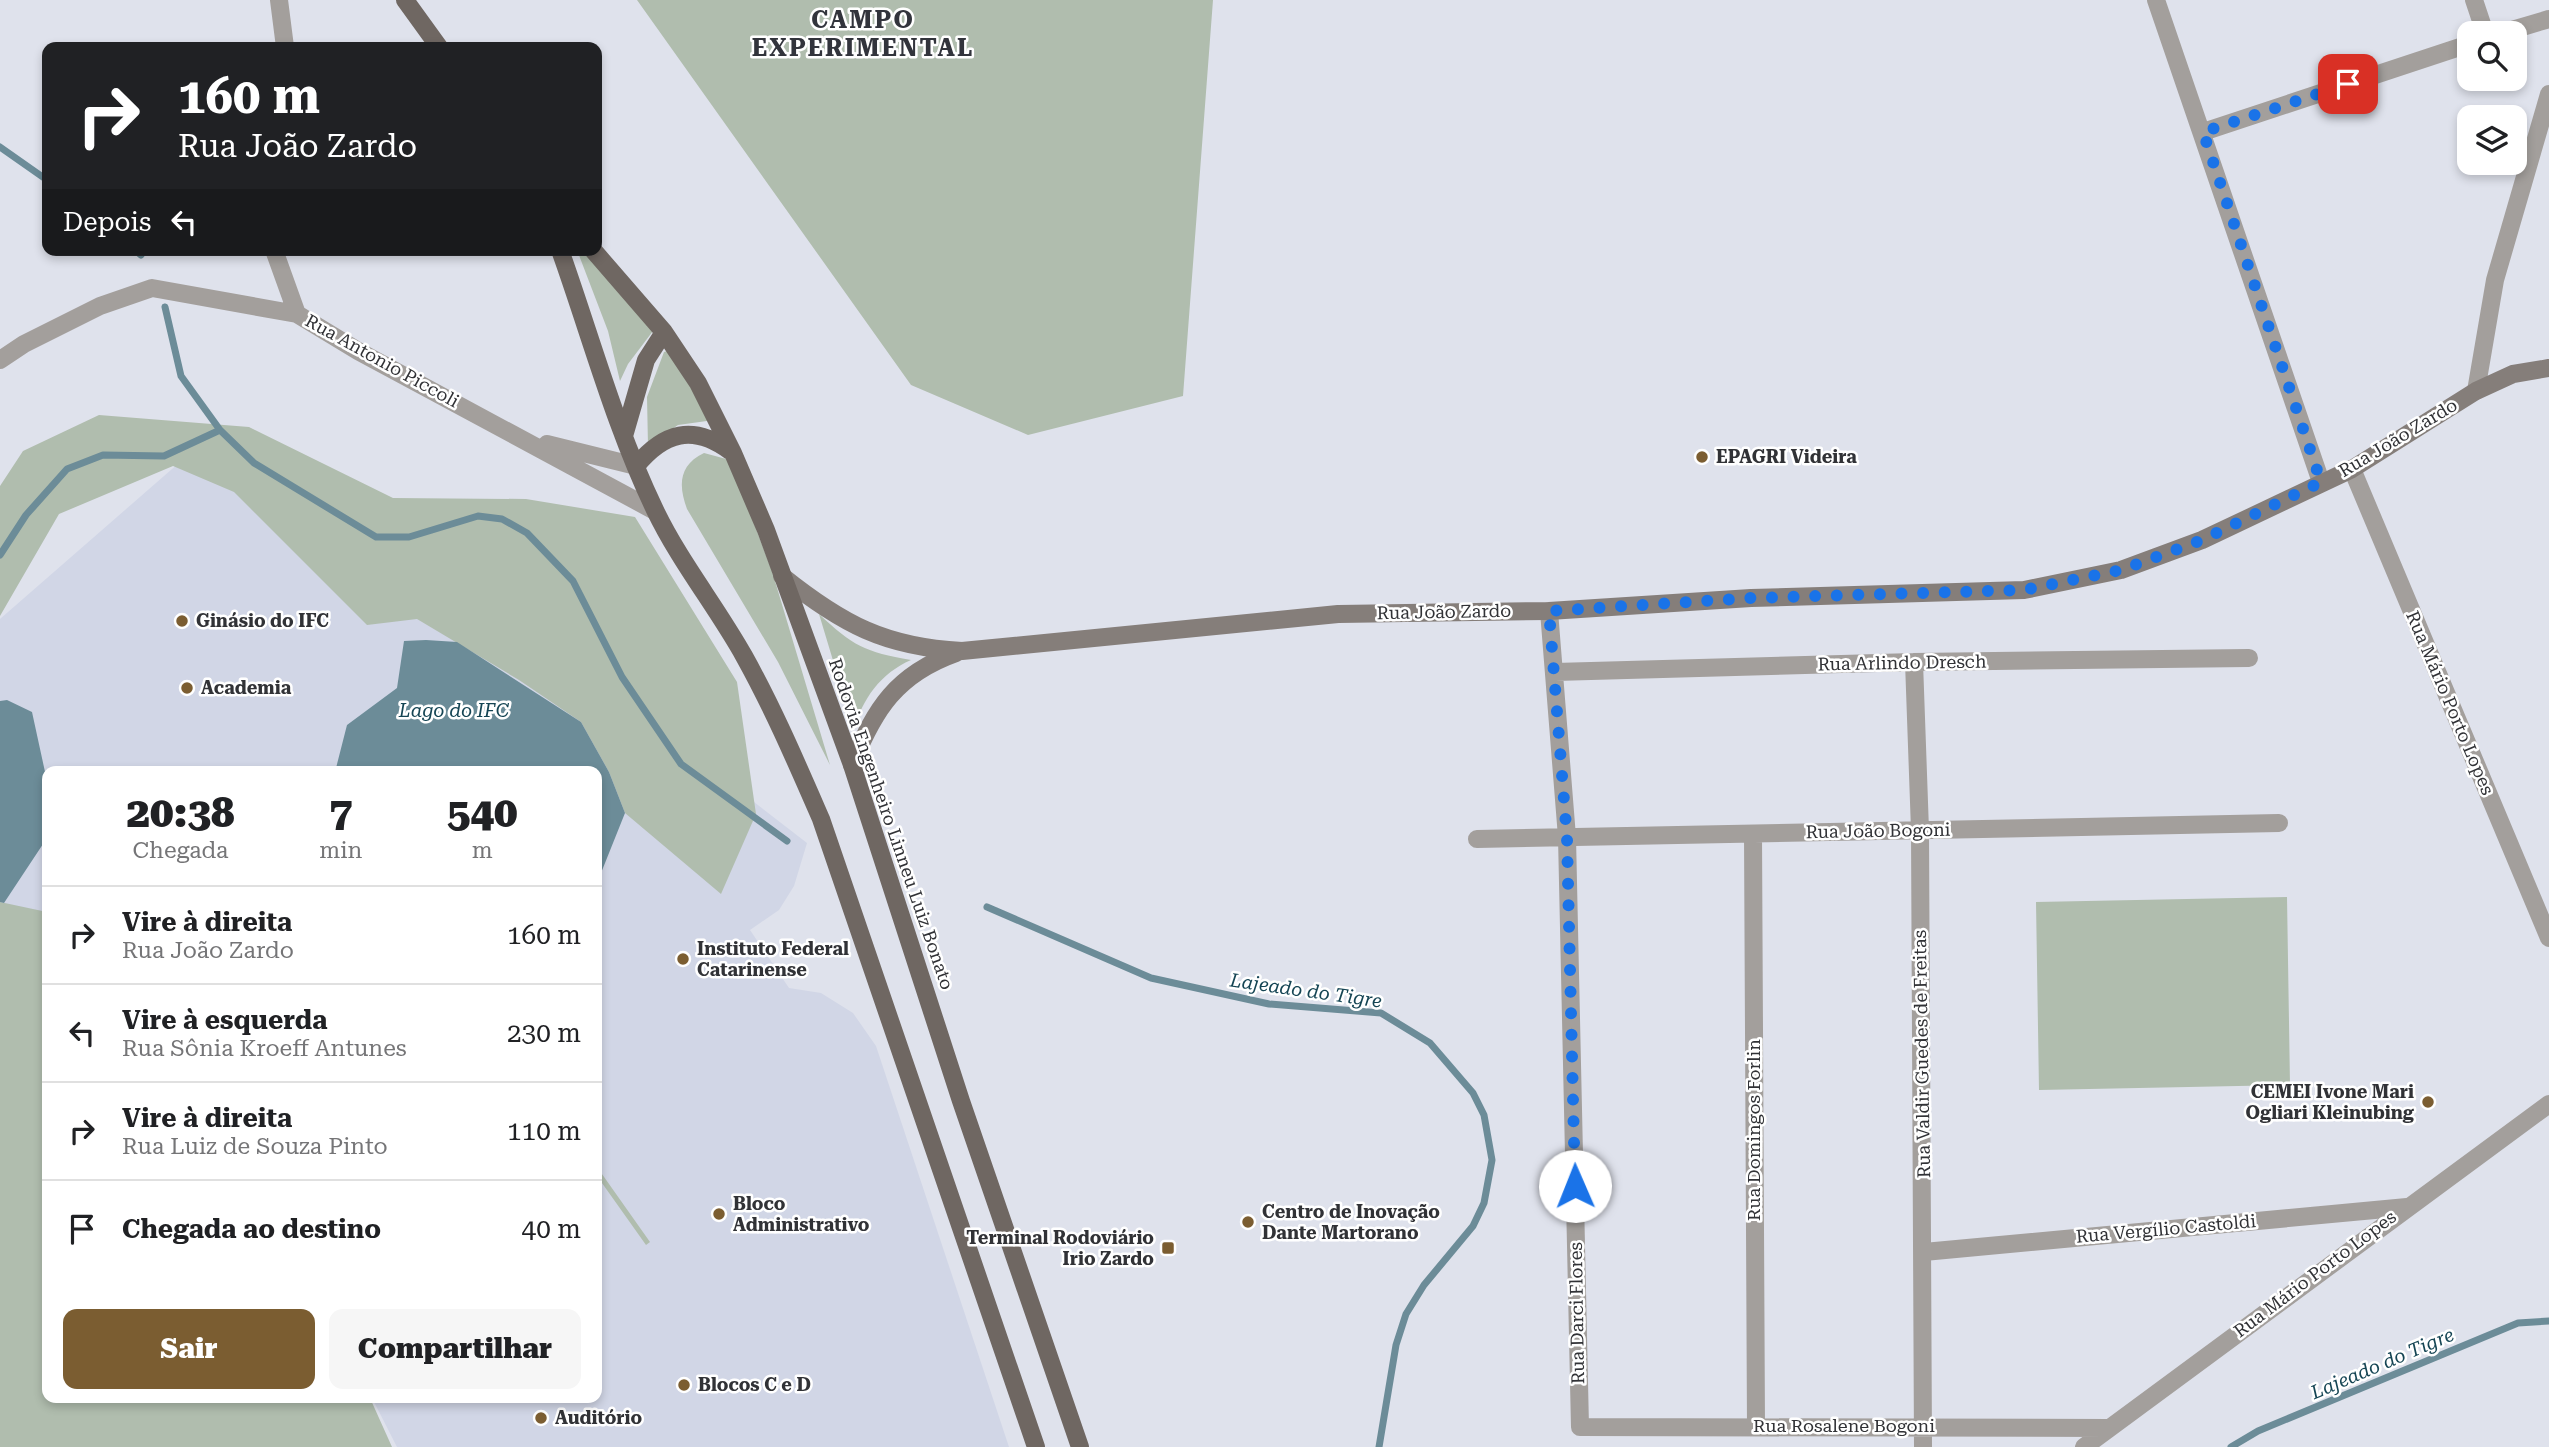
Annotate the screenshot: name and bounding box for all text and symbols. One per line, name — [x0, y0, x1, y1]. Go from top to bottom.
district label: CAMPO EXPERIMENTAL — [752, 6, 974, 62]
map controls — [2457, 21, 2527, 175]
button: search — [2457, 21, 2527, 91]
pin — [2318, 54, 2378, 114]
icon: arrive — [2329, 65, 2367, 103]
text: 160 m — [178, 68, 320, 125]
icon: right — [63, 70, 154, 161]
button: layers — [2457, 105, 2527, 175]
text: Rua João Zardo — [178, 127, 417, 165]
icon: left — [165, 203, 203, 241]
text: Depois — [63, 207, 151, 237]
street label: Rua Antonio Piccoli — [302, 310, 463, 412]
street label: Rua João Zardo — [2335, 394, 2461, 481]
place label: EPAGRI Videira — [1716, 446, 1857, 467]
marker: EPAGRI Videira — [1694, 449, 1710, 465]
street label: Rua João Zardo — [1377, 600, 1511, 623]
street label: Rua Mário Porto Lopes — [2402, 608, 2499, 798]
place label: Ginásio do IFC — [196, 610, 329, 631]
marker: Ginásio do IFC — [174, 613, 190, 629]
street label: Rua Arlindo Dresch — [1817, 651, 1987, 674]
street label: Rodovia Engenheiro Linneu Luiz Bonato — [825, 655, 958, 992]
place label: Academia — [201, 677, 292, 698]
marker: Academia — [179, 680, 195, 696]
water label: Lago do IFC — [398, 699, 510, 722]
text: 20:38 — [127, 788, 235, 837]
text: 7 — [329, 788, 353, 837]
text: 540 — [447, 788, 517, 837]
street label: Rua João Bogoni — [1805, 819, 1951, 842]
text: Chegada — [133, 837, 229, 864]
text: min — [319, 837, 362, 864]
text: m — [472, 837, 493, 864]
text: Vire à direita — [122, 907, 292, 937]
icon: right — [63, 916, 101, 954]
text: 160 m — [507, 920, 581, 950]
street label: Rua Valdir Guedes de Freitas — [1909, 930, 1934, 1178]
text: Rua João Zardo — [122, 937, 294, 964]
place label: Instituto Federal Catarinense — [697, 938, 849, 980]
marker: Instituto Federal Catarinense — [675, 951, 691, 967]
water label: Lajeado do Tigre — [1227, 968, 1384, 1013]
text: Vire à esquerda — [122, 1005, 327, 1035]
icon: left — [63, 1014, 101, 1052]
text: 230 m — [507, 1018, 581, 1048]
text: Rua Sônia Kroeff Antunes — [122, 1035, 407, 1062]
street label: Rua Domingos Forlin — [1743, 1039, 1764, 1221]
place label: CEMEI Ivone Mari Ogliari Kleinubing — [2246, 1081, 2415, 1123]
marker: CEMEI Ivone Mari Ogliari Kleinubing — [2420, 1094, 2436, 1110]
text: Vire à direita — [122, 1103, 292, 1133]
icon: right — [63, 1112, 101, 1150]
text: 110 m — [507, 1116, 581, 1146]
text: Rua Luiz de Souza Pinto — [122, 1133, 388, 1160]
position arrow — [1538, 1149, 1612, 1223]
place label: Bloco Administrativo — [733, 1193, 870, 1235]
place label: Centro de Inovação Dante Martorano — [1262, 1201, 1440, 1243]
marker: Bloco Administrativo — [711, 1206, 727, 1222]
street label: Rua Mário Porto Lopes — [2229, 1206, 2400, 1341]
icon: arrive — [63, 1210, 101, 1248]
street label: Rua Vergílio Castoldi — [2075, 1210, 2257, 1247]
text: Chegada ao destino — [122, 1214, 381, 1244]
text: 40 m — [522, 1214, 581, 1244]
marker: Centro de Inovação Dante Martorano — [1240, 1214, 1256, 1230]
place label: Terminal Rodoviário Irio Zardo — [966, 1227, 1154, 1269]
marker: Terminal Rodoviário Irio Zardo — [1160, 1240, 1176, 1256]
street label: Rua Darci Flores — [1565, 1242, 1588, 1384]
button: Sair — [63, 1309, 315, 1389]
button: Compartilhar — [329, 1309, 581, 1389]
water label: Lajeado do Tigre — [2306, 1323, 2458, 1404]
place label: Blocos C e D — [698, 1374, 811, 1395]
marker: Blocos C e D — [676, 1377, 692, 1393]
place label: Auditório — [555, 1407, 642, 1428]
marker: Auditório — [533, 1410, 549, 1426]
street label: Rua Rosalene Bogoni — [1753, 1415, 1935, 1436]

